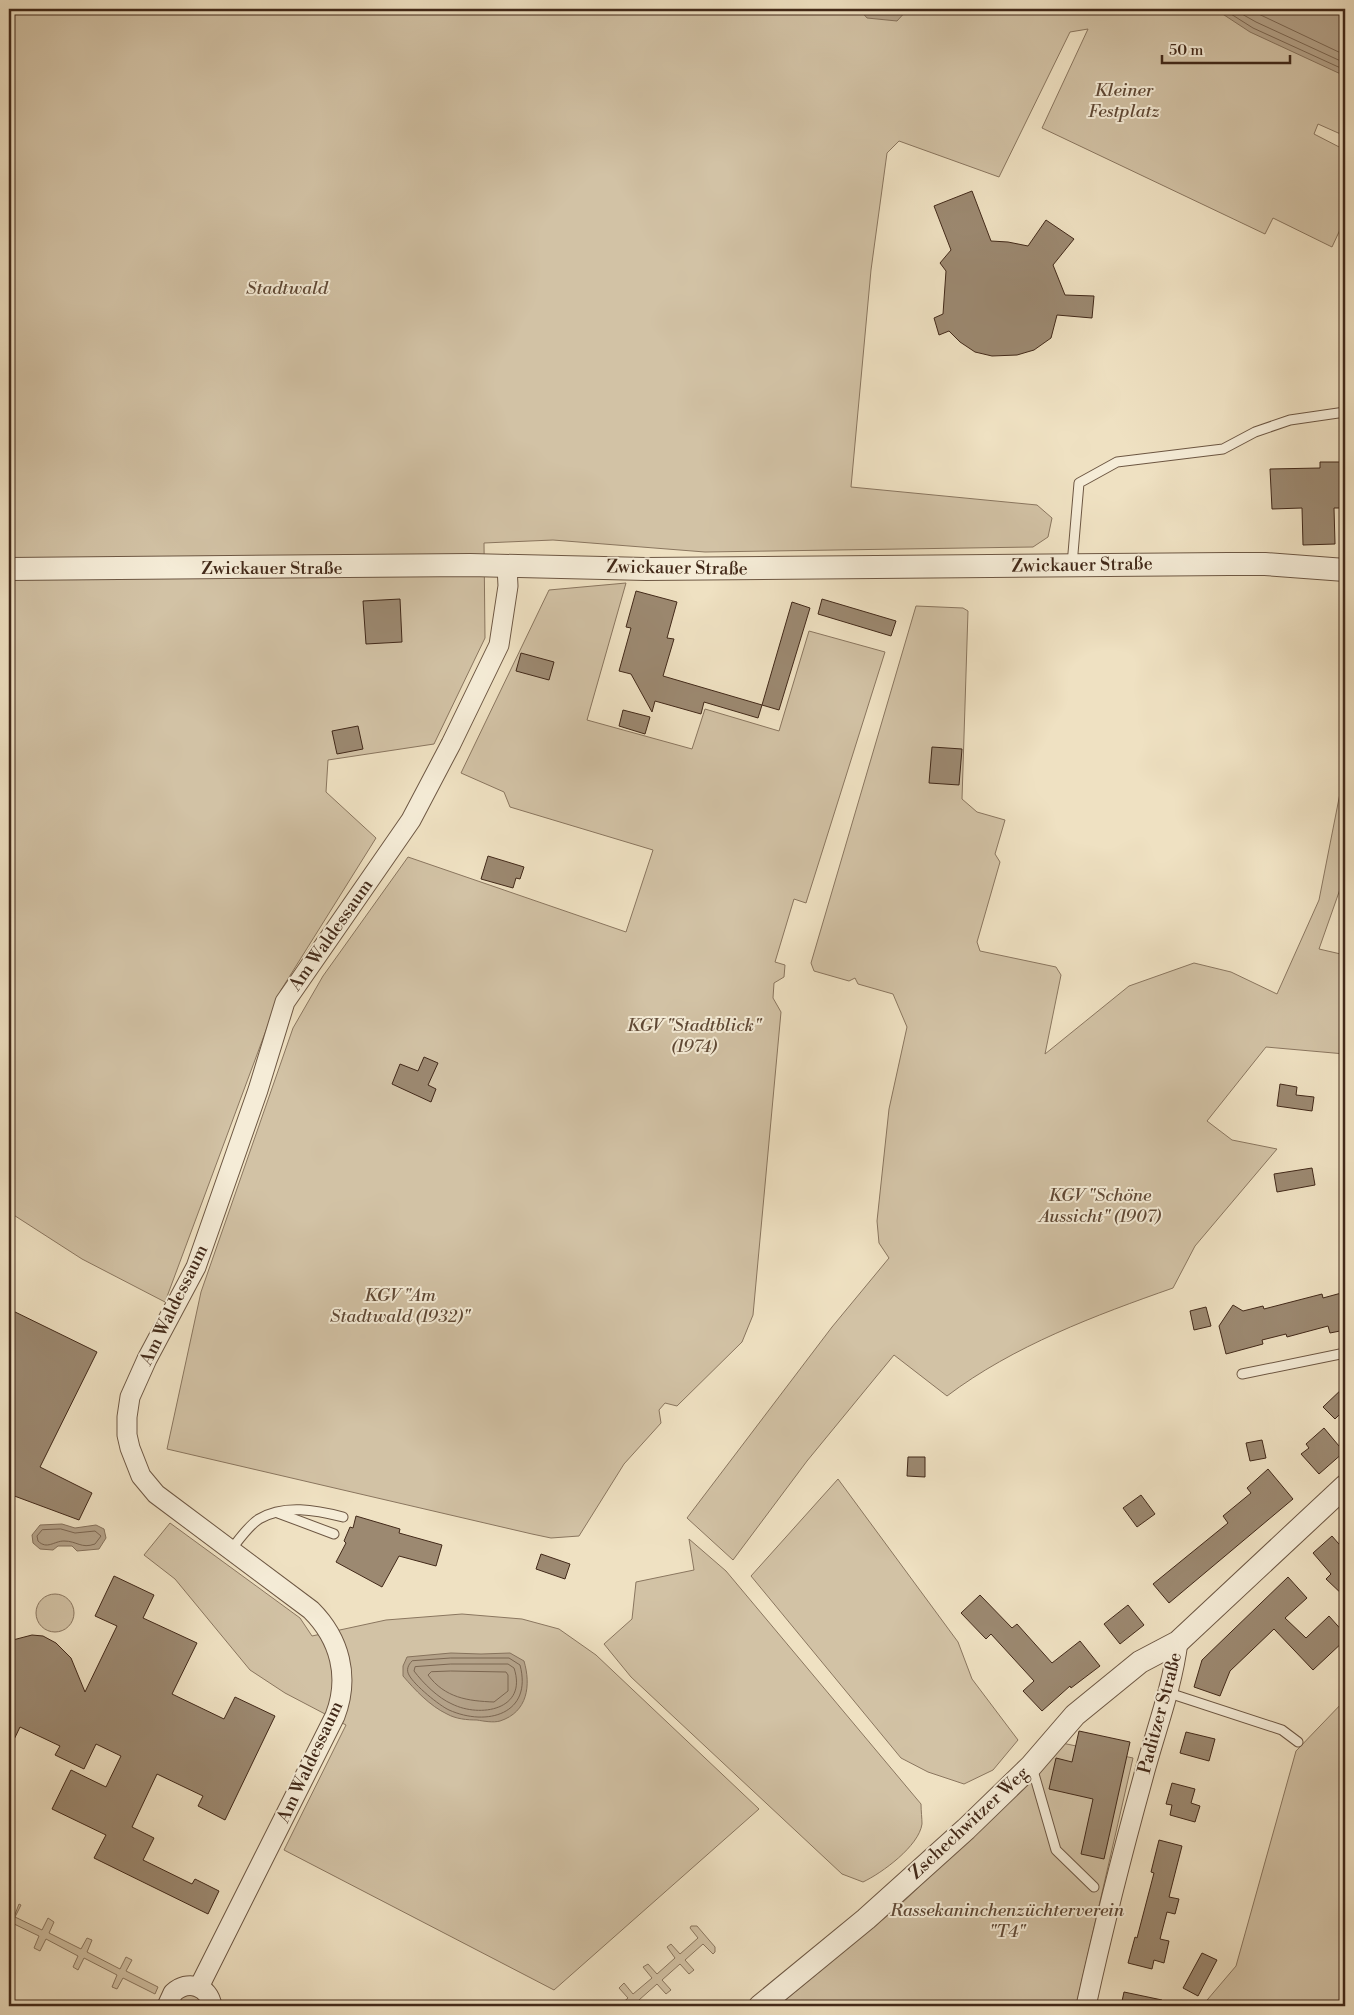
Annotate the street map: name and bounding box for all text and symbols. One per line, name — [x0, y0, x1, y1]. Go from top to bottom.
scale bar — [1162, 32, 1289, 64]
text: 50 m — [1169, 41, 1203, 60]
park label: Kleiner Festplatz — [1088, 79, 1160, 123]
park label: Stadtwald — [246, 277, 329, 300]
street label: Zwickauer Straße — [1011, 552, 1153, 578]
street label: Zwickauer Straße — [606, 555, 748, 581]
street label: Zwickauer Straße — [201, 557, 343, 580]
street label: Am Waldessaum — [283, 874, 378, 996]
park label: KGV "Stadtblick" (1974) — [627, 1014, 763, 1058]
park label: KGV "Schöne Aussicht" (1907) — [1037, 1184, 1161, 1228]
street label: Am Waldessaum — [134, 1241, 213, 1370]
park label: KGV "Am Stadtwald (1932)" — [330, 1284, 472, 1328]
street label: Paditzer Straße — [1133, 1650, 1187, 1776]
street label: Am Waldessaum — [271, 1697, 348, 1827]
street label: Zschechwitzer Weg — [904, 1761, 1034, 1884]
park label: Rassekaninchenzüchterverein "T4" — [889, 1899, 1125, 1943]

